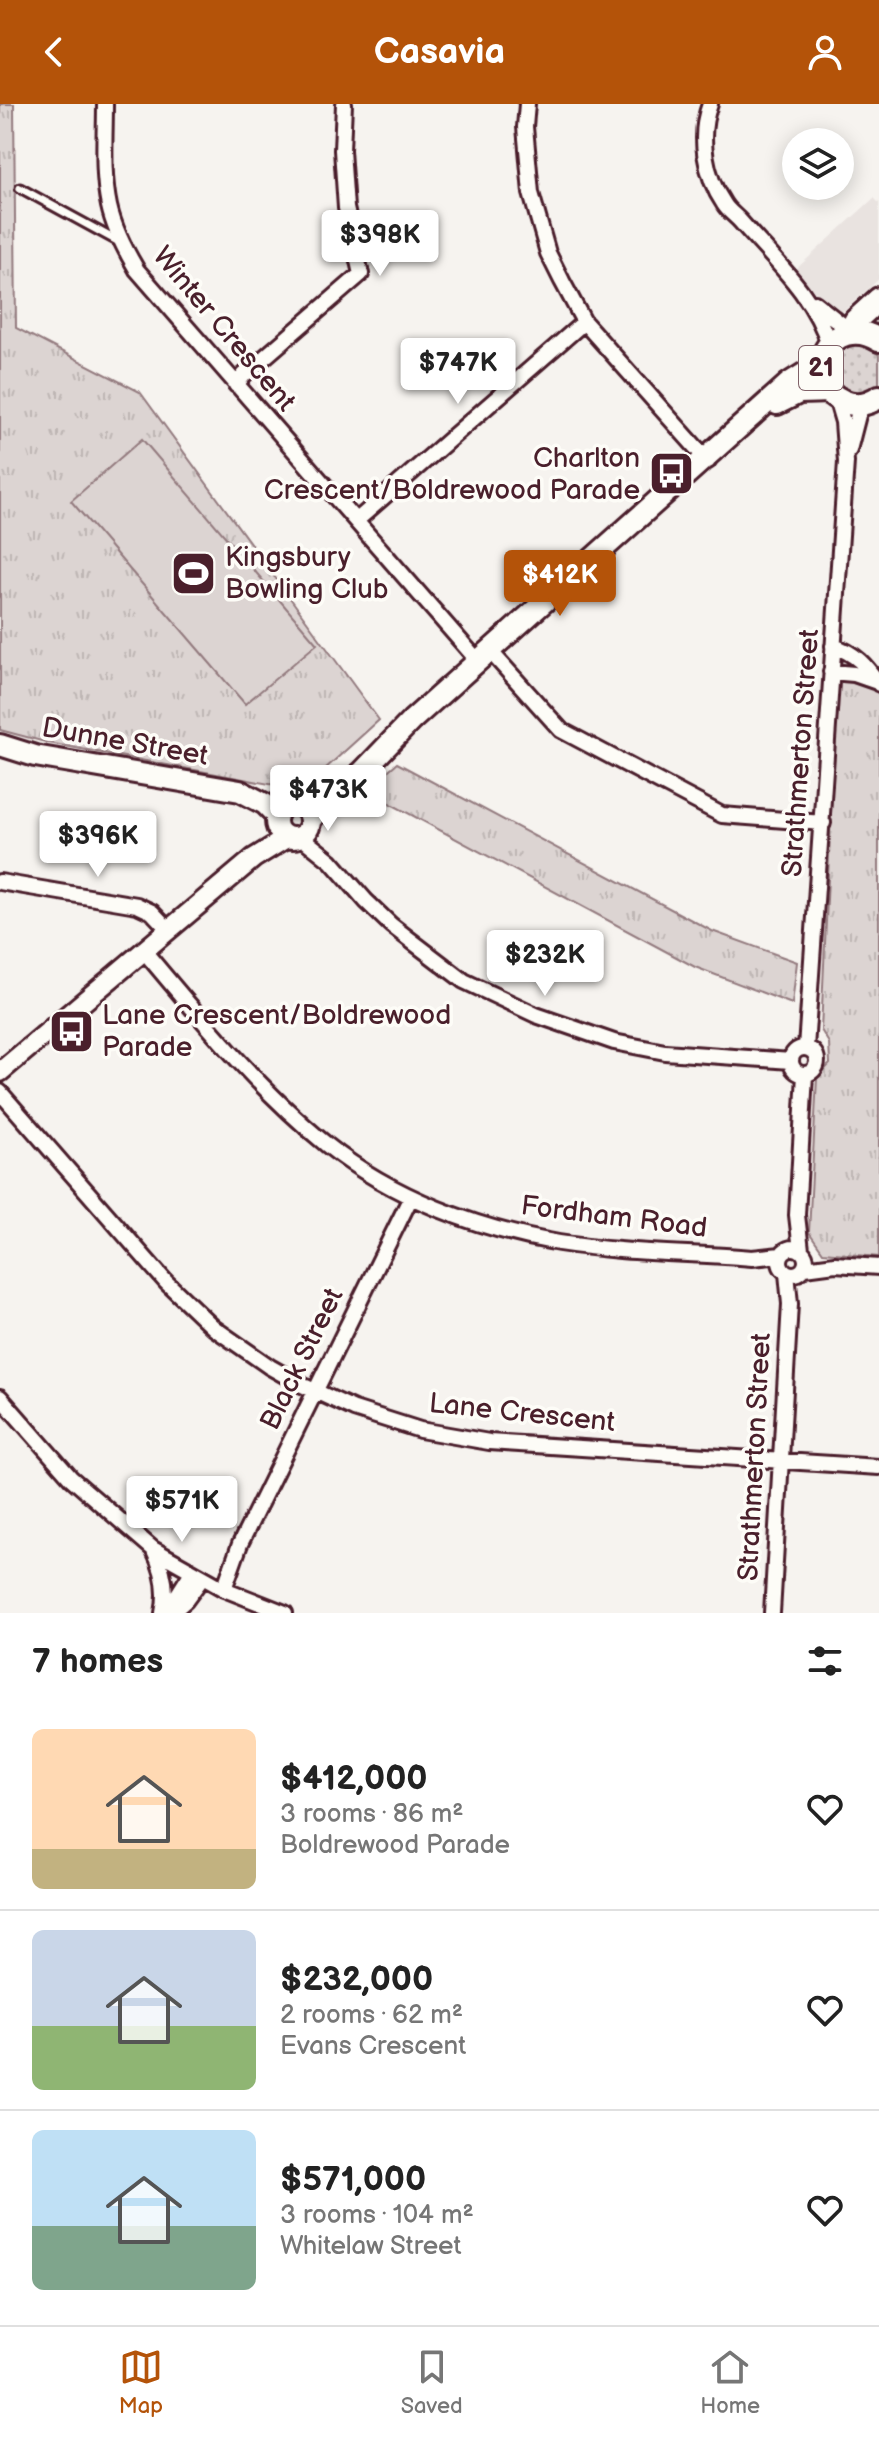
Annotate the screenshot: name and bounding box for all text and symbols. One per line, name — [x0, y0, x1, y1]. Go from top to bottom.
icon: back — [32, 30, 76, 74]
icon: person — [803, 30, 847, 74]
text: Casavia — [374, 31, 505, 74]
map controls — [782, 128, 854, 200]
button: layers — [782, 128, 854, 200]
pin: $398K — [324, 210, 436, 278]
text: $398K — [340, 220, 420, 251]
street label: Winter Crescent — [146, 240, 303, 418]
pin: $747K — [402, 338, 514, 406]
road number: 21 — [799, 346, 843, 390]
text: $747K — [419, 348, 497, 379]
place label: Charlton Crescent/Boldrewood Parade — [264, 442, 640, 507]
bus stop icon: Charlton Crescent/Boldrewood Parade — [647, 450, 695, 498]
place label: Kingsbury Bowling Club — [225, 541, 389, 606]
sports icon: Kingsbury Bowling Club — [170, 549, 218, 597]
pin: $412K — [504, 550, 616, 618]
text: $412K — [522, 560, 598, 591]
street label: Strathmerton Street — [776, 627, 826, 878]
street label: Dunne Street — [39, 711, 211, 773]
pin: $473K — [272, 765, 384, 833]
text: $473K — [288, 775, 368, 806]
pin: $396K — [42, 811, 154, 879]
text: $396K — [58, 821, 139, 852]
pin: $232K — [489, 930, 601, 998]
text: $232K — [505, 940, 585, 971]
place label: Lane Crescent/Boldrewood Parade — [102, 999, 451, 1064]
bus stop icon: Lane Crescent/Boldrewood Parade — [47, 1007, 95, 1055]
street label: Fordham Road — [519, 1189, 709, 1245]
street label: Black Street — [254, 1282, 351, 1435]
street label: Strathmerton Street — [732, 1332, 778, 1582]
street label: Lane Crescent — [427, 1387, 617, 1439]
pin: $571K — [126, 1476, 238, 1544]
text: $571K — [144, 1486, 220, 1517]
icon: filters — [803, 1639, 847, 1683]
text: 7 homes — [32, 1641, 163, 1682]
text: $412,000 — [280, 1758, 428, 1799]
icon: home — [96, 1761, 192, 1857]
icon: heart — [803, 1787, 847, 1831]
text: 3 rooms · 86 m² — [280, 1799, 464, 1830]
text: Boldrewood Parade — [280, 1830, 510, 1861]
text: $232,000 — [280, 1959, 433, 2000]
icon: home — [96, 1962, 192, 2058]
icon: heart — [803, 1988, 847, 2032]
text: 2 rooms · 62 m² — [280, 2000, 463, 2031]
text: Evans Crescent — [280, 2031, 466, 2062]
text: $571,000 — [280, 2159, 426, 2200]
icon: home — [96, 2162, 192, 2258]
icon: heart — [803, 2188, 847, 2232]
text: 3 rooms · 104 m² — [280, 2200, 474, 2231]
text: Whitelaw Street — [280, 2231, 461, 2262]
tab: Map — [119, 2345, 163, 2420]
tab: Saved — [401, 2345, 463, 2420]
tab: Home — [700, 2345, 760, 2420]

